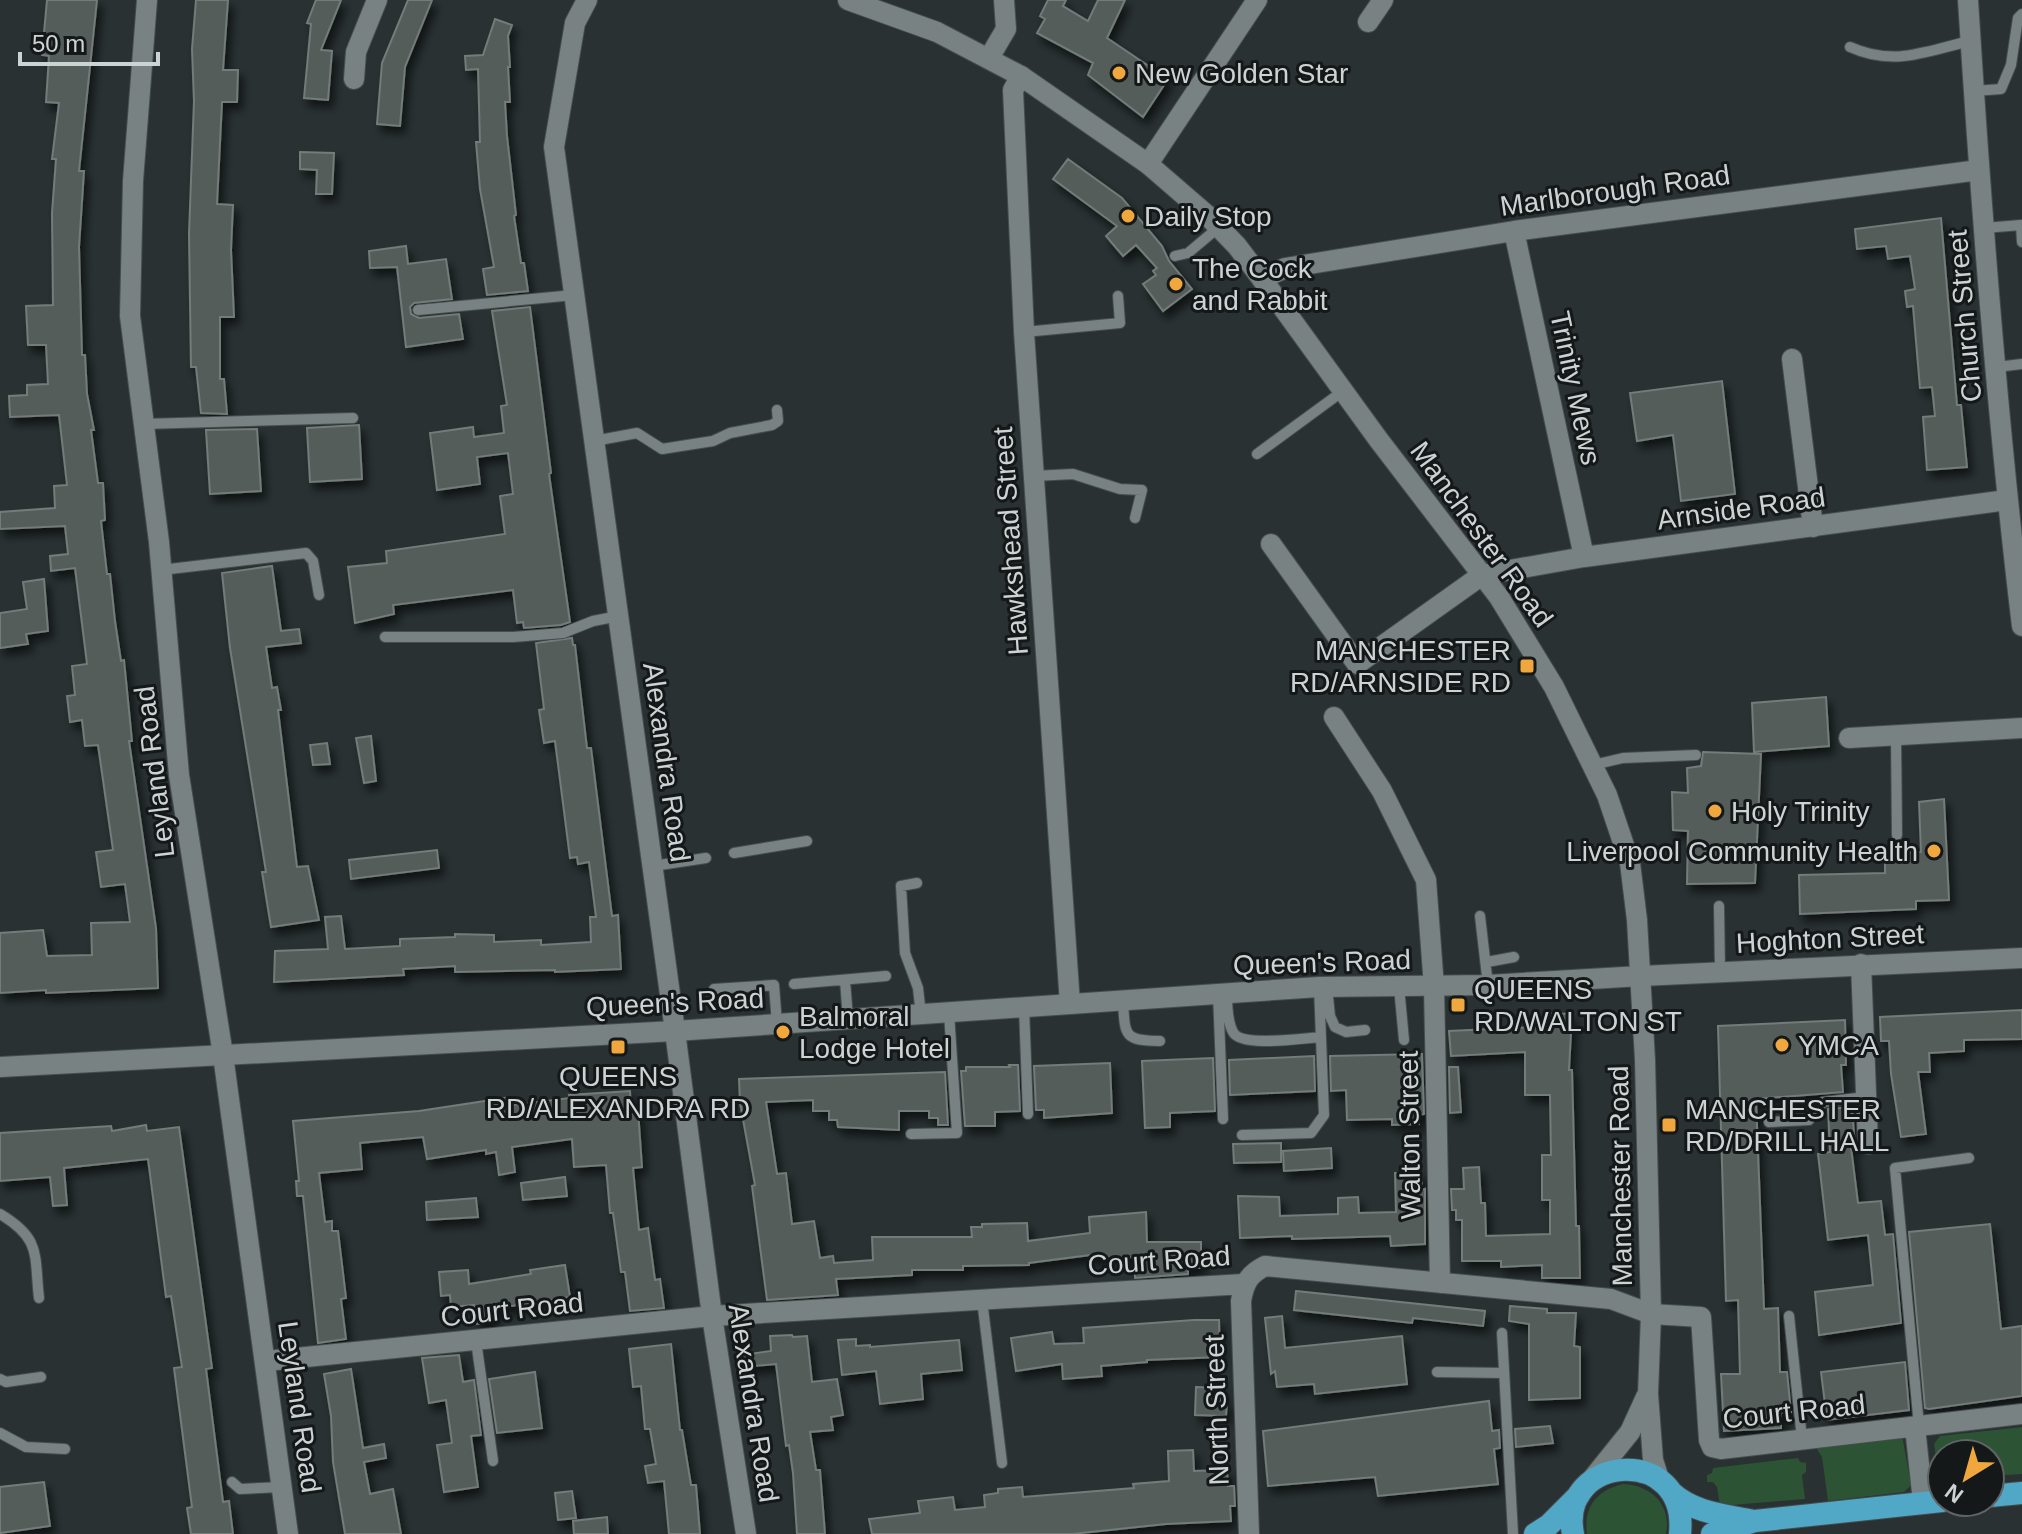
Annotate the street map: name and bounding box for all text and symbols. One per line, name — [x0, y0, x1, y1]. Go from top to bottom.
scale bar — [20, 16, 158, 66]
text: 50 m — [32, 30, 85, 57]
place label: New Golden Star — [1135, 58, 1348, 89]
marker: New Golden Star — [1110, 64, 1128, 82]
street label: Marlborough Road — [1498, 159, 1732, 222]
place label: Daily Stop — [1144, 201, 1272, 232]
marker: Daily Stop — [1119, 207, 1137, 225]
street label: Church Street — [1942, 228, 1987, 403]
place label: The Cock and Rabbit — [1192, 253, 1328, 316]
marker: The Cock and Rabbit — [1167, 275, 1185, 293]
street label: Trinity Mews — [1544, 309, 1607, 468]
street label: Hawkshead Street — [987, 426, 1034, 656]
street label: Manchester Road — [1404, 436, 1559, 633]
street label: Arnside Road — [1655, 481, 1827, 536]
place label: MANCHESTER RD/ARNSIDE RD — [1290, 635, 1511, 698]
marker: MANCHESTER RD/ARNSIDE RD — [1518, 657, 1536, 675]
street label: Alexandra Road — [637, 660, 696, 864]
street label: Leyland Road — [129, 684, 180, 860]
place label: Holy Trinity — [1731, 796, 1869, 827]
marker: Holy Trinity — [1706, 802, 1724, 820]
place label: Liverpool Community Health — [1566, 836, 1918, 867]
marker: Liverpool Community Health — [1925, 842, 1943, 860]
street label: Hoghton Street — [1735, 918, 1925, 959]
street label: Queen's Road — [1232, 944, 1412, 981]
place label: QUEENS RD/WALTON ST — [1474, 974, 1682, 1037]
street label: Queen's Road — [585, 982, 765, 1023]
marker: QUEENS RD/WALTON ST — [1449, 996, 1467, 1014]
place label: Balmoral Lodge Hotel — [799, 1001, 950, 1064]
marker: Balmoral Lodge Hotel — [774, 1023, 792, 1041]
place label: YMCA — [1798, 1030, 1879, 1061]
marker: YMCA — [1773, 1036, 1791, 1054]
marker: QUEENS RD/ALEXANDRA RD — [609, 1038, 627, 1056]
street label: Walton Street — [1393, 1050, 1426, 1220]
place label: QUEENS RD/ALEXANDRA RD — [486, 1061, 750, 1124]
street label: Manchester Road — [1603, 1065, 1638, 1287]
place label: MANCHESTER RD/DRILL HALL — [1685, 1094, 1889, 1157]
marker: MANCHESTER RD/DRILL HALL — [1660, 1116, 1678, 1134]
street label: Court Road — [1087, 1240, 1232, 1281]
street label: Court Road — [439, 1287, 585, 1332]
street label: Alexandra Road — [722, 1301, 785, 1505]
street label: Leyland Road — [272, 1319, 327, 1495]
street label: North Street — [1198, 1334, 1235, 1486]
street label: Court Road — [1721, 1389, 1867, 1434]
north arrow — [1926, 1438, 2006, 1518]
text: N — [1940, 1479, 1968, 1508]

